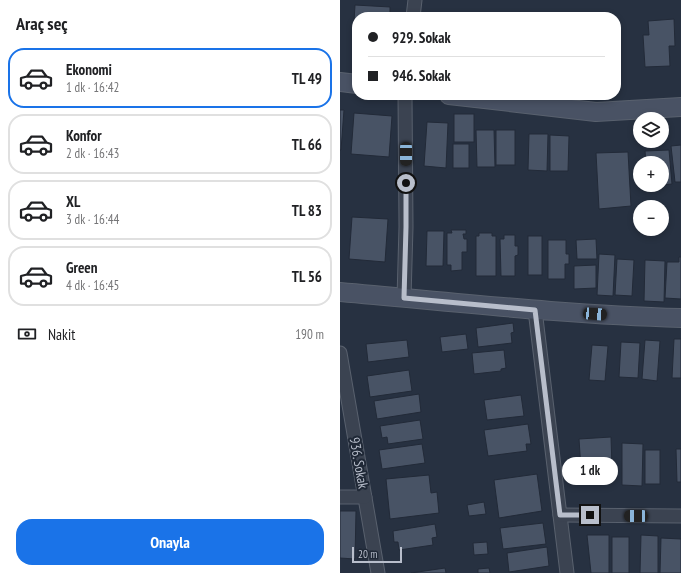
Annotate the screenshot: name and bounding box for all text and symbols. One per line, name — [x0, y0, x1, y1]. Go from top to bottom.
text: Araç seç — [16, 12, 68, 35]
text: 929. Sokak — [392, 28, 451, 47]
icon: car — [18, 60, 54, 96]
text: Ekonomi — [66, 60, 112, 79]
text: 946. Sokak — [392, 66, 451, 85]
text: TL 49 — [292, 69, 322, 88]
text: 1 dk · 16:42 — [66, 79, 119, 96]
map controls — [633, 112, 669, 236]
button: layers — [633, 112, 669, 148]
icon: car — [18, 126, 54, 162]
text: Konfor — [66, 126, 102, 145]
text: TL 66 — [292, 135, 322, 154]
car — [400, 142, 412, 166]
text: 2 dk · 16:43 — [66, 145, 119, 162]
button: + — [633, 156, 669, 192]
route start — [397, 174, 415, 192]
icon: car — [18, 192, 54, 228]
text: XL — [66, 192, 80, 211]
button: − — [633, 200, 669, 236]
text: TL 83 — [292, 201, 322, 220]
text: 3 dk · 16:44 — [66, 211, 119, 228]
icon: car — [18, 258, 54, 294]
text: Green — [66, 258, 98, 277]
text: TL 56 — [292, 267, 322, 286]
text: 4 dk · 16:45 — [66, 277, 119, 294]
car — [583, 307, 607, 321]
icon: cash — [16, 323, 38, 345]
text: Nakit — [48, 325, 75, 344]
text: 190 m — [295, 326, 324, 343]
street label: 936. Sokak — [346, 436, 372, 491]
callout: 1 dk — [562, 457, 618, 485]
text: 1 dk — [580, 462, 600, 479]
route end — [581, 506, 599, 524]
car — [624, 510, 648, 522]
button: Onayla — [16, 519, 324, 565]
scale bar — [352, 545, 402, 564]
text: 20 m — [358, 547, 377, 561]

